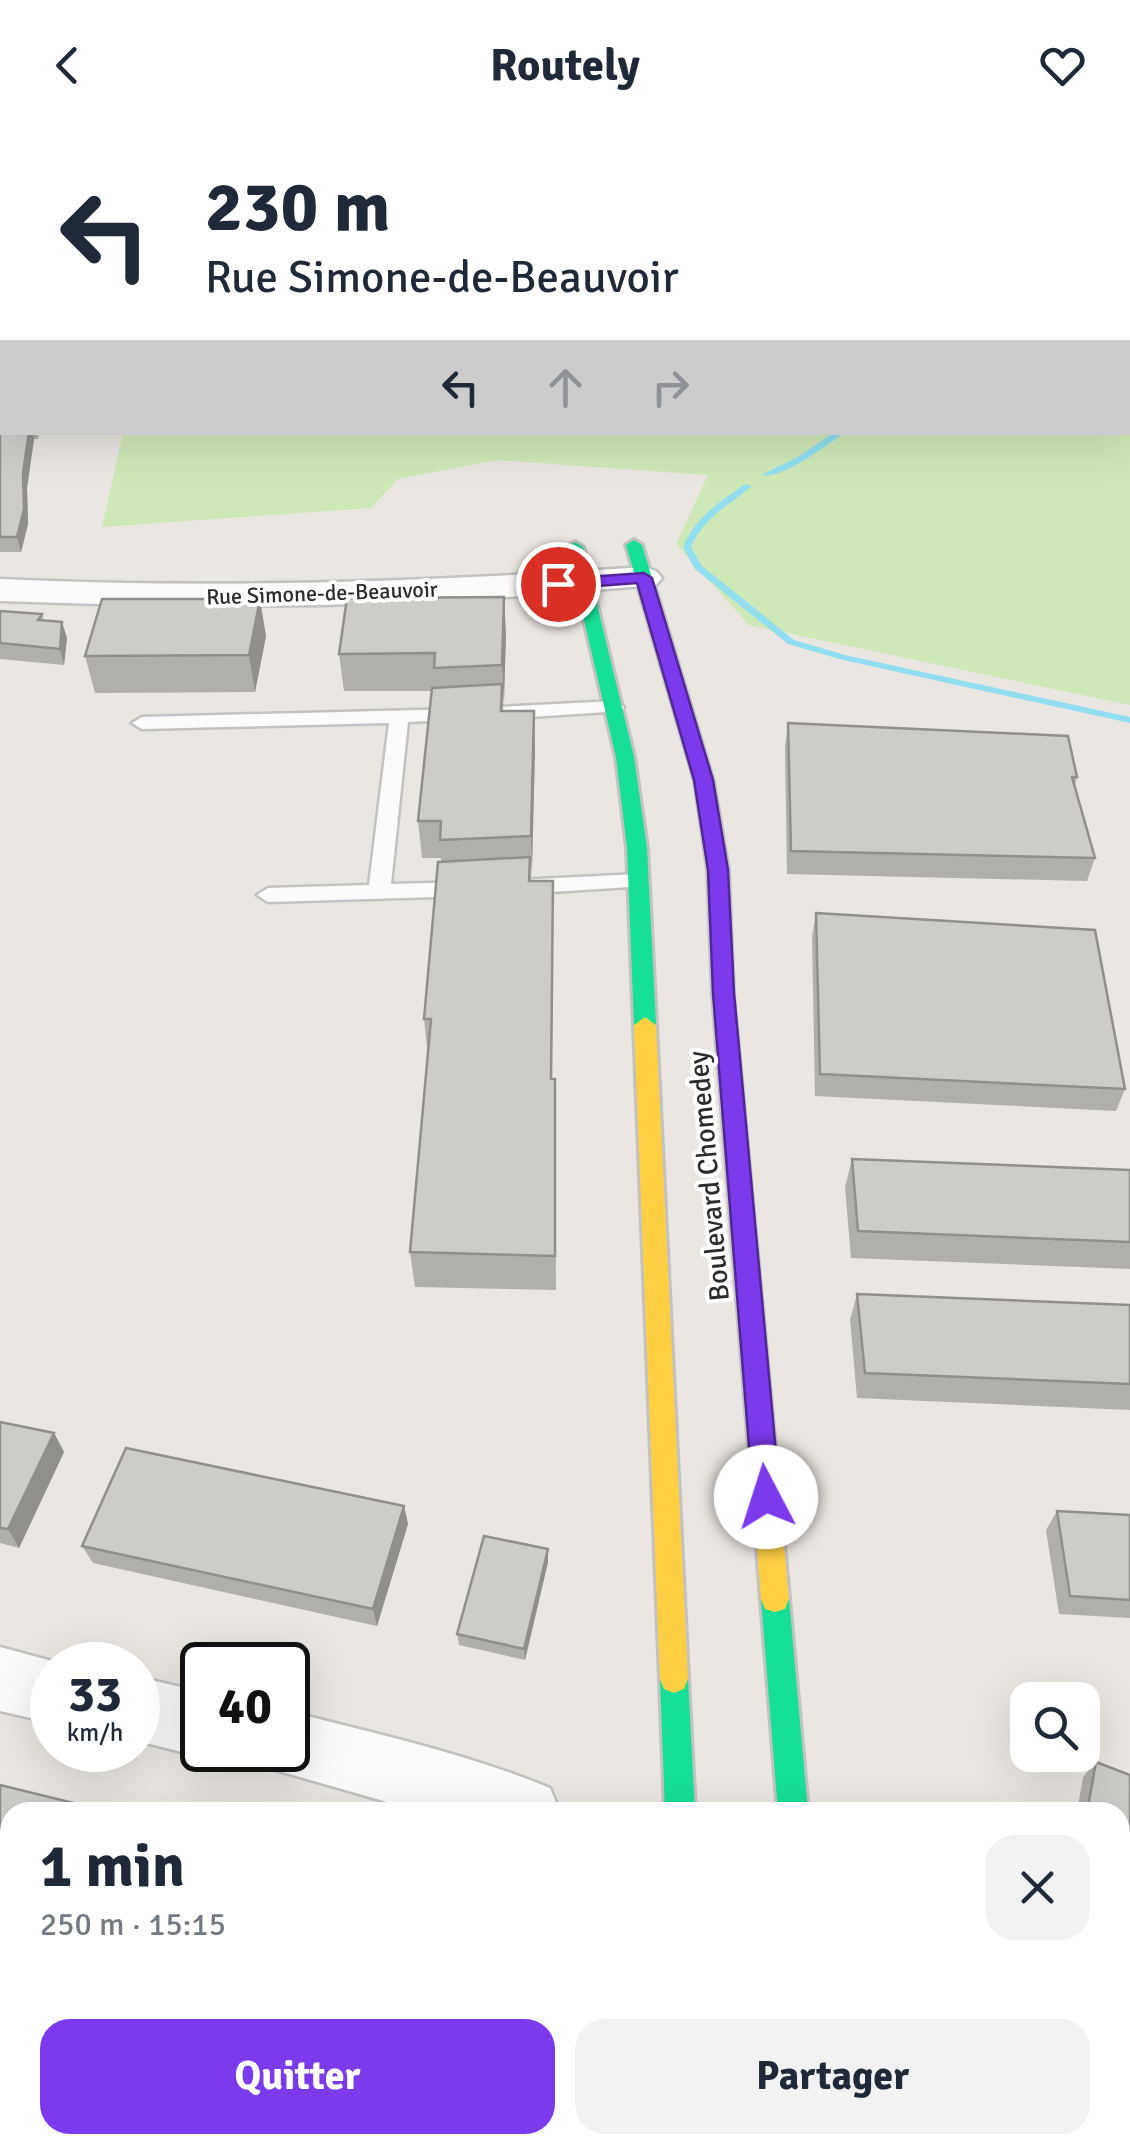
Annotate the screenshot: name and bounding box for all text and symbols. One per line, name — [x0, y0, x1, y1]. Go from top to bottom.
icon: back — [40, 38, 95, 93]
text: Routely — [490, 38, 640, 93]
icon: heart — [1035, 38, 1090, 93]
text: 230 m — [205, 164, 390, 250]
icon: left — [40, 170, 170, 300]
text: Rue Simone-de-Beauvoir — [205, 250, 679, 305]
icon: left — [433, 360, 488, 415]
icon: ahead — [538, 360, 593, 415]
icon: right — [643, 360, 698, 415]
pin — [516, 542, 601, 627]
icon: arrive — [531, 557, 586, 612]
street label: Rue Simone-de-Beauvoir — [206, 575, 438, 611]
street label: Boulevard Chomedey — [681, 1049, 737, 1303]
position arrow — [714, 1445, 818, 1549]
speed limit sign: 40 — [180, 1642, 310, 1772]
text: 33 — [68, 1664, 122, 1726]
map controls — [1010, 1682, 1100, 1772]
button: search — [1010, 1682, 1100, 1772]
text: km/h — [67, 1717, 123, 1748]
text: 1 min — [40, 1830, 185, 1904]
button: close — [985, 1835, 1090, 1940]
text: 250 m · 15:15 — [40, 1905, 226, 1944]
button: Quitter — [40, 2019, 555, 2134]
button: Partager — [575, 2019, 1090, 2134]

